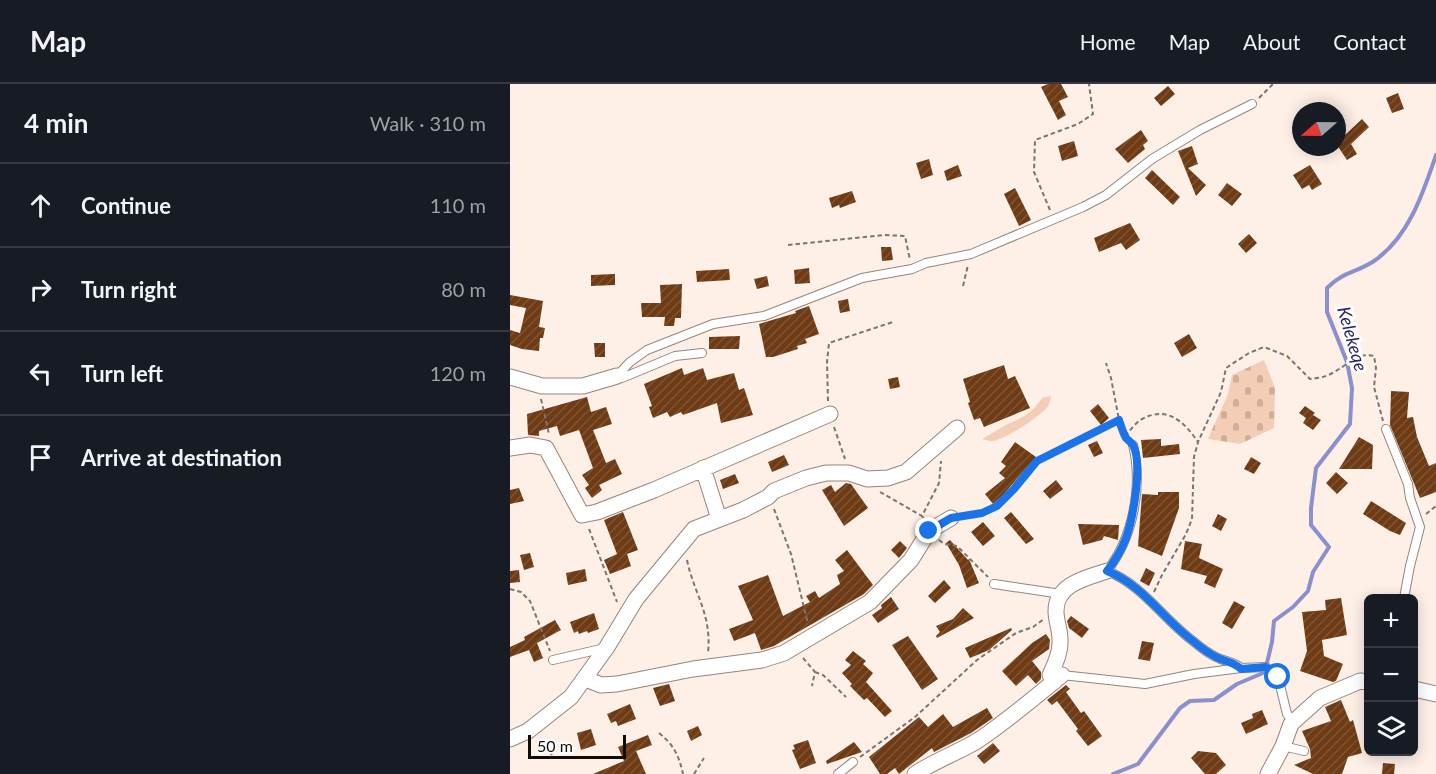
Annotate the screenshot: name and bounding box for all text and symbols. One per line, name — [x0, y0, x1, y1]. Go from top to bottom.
text: Map — [30, 24, 86, 58]
text: Home — [1080, 29, 1136, 54]
text: Map — [1169, 29, 1210, 54]
text: About — [1243, 29, 1300, 54]
text: Contact — [1333, 29, 1406, 54]
north arrow — [1292, 102, 1346, 156]
text: 4 min — [24, 107, 88, 139]
text: Walk · 310 m — [370, 111, 486, 135]
icon: ahead — [24, 189, 57, 222]
text: Continue — [81, 192, 171, 219]
text: 110 m — [430, 193, 486, 217]
icon: right — [24, 273, 57, 306]
text: Turn right — [81, 276, 176, 303]
text: 80 m — [441, 277, 486, 301]
water label: Kelekeqe — [1333, 304, 1373, 374]
icon: left — [24, 357, 57, 390]
text: Turn left — [81, 360, 163, 387]
text: 120 m — [430, 361, 486, 385]
icon: arrive — [24, 441, 57, 474]
text: Arrive at destination — [81, 444, 282, 471]
route end — [915, 517, 941, 543]
map controls — [1364, 594, 1418, 756]
button: + — [1364, 594, 1418, 648]
button: − — [1364, 648, 1418, 702]
route start — [1264, 663, 1290, 689]
button: layers — [1364, 702, 1418, 756]
scale bar — [528, 732, 626, 760]
text: 50 m — [537, 736, 573, 755]

